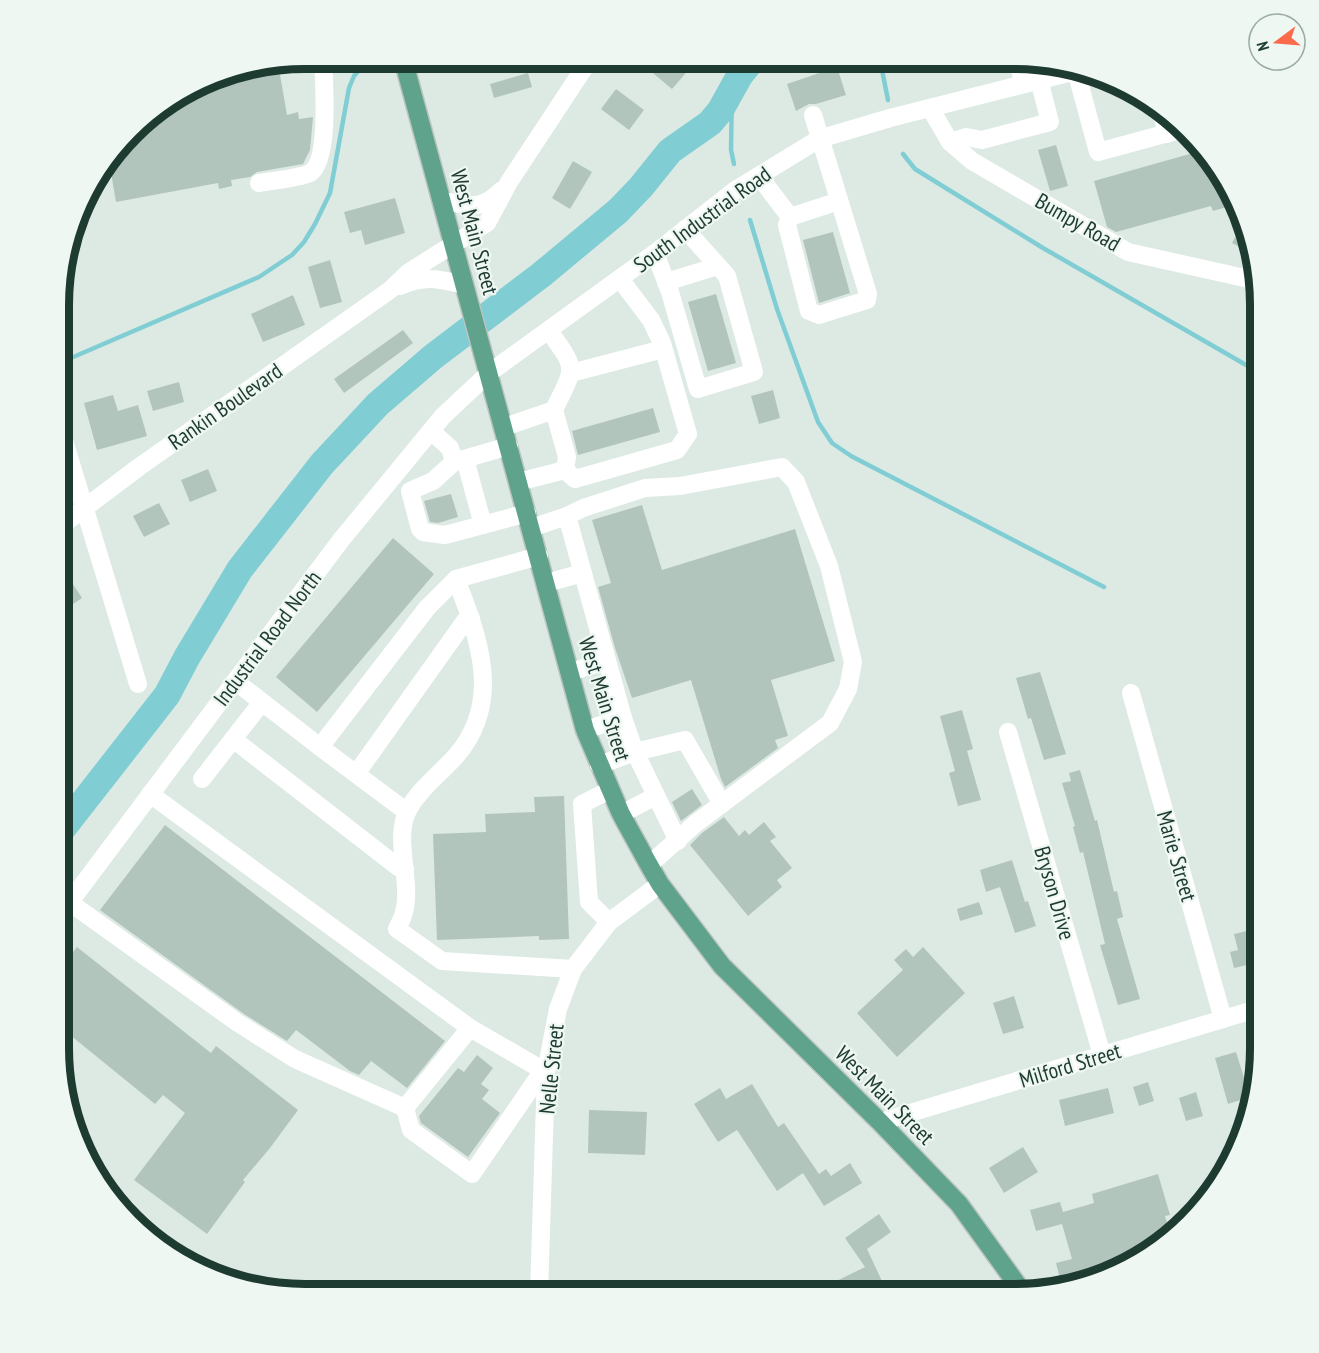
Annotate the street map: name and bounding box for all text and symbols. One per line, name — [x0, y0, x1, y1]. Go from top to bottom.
north arrow — [1247, 12, 1307, 72]
text: N — [1252, 39, 1273, 53]
street label: South Industrial Road — [628, 160, 776, 278]
street label: West Main Street — [445, 166, 505, 298]
street label: Bumpy Road — [1031, 187, 1125, 257]
street label: Rankin Boulevard — [163, 356, 287, 456]
street label: Industrial Road North — [207, 565, 327, 711]
street label: West Main Street — [573, 633, 637, 765]
street label: Marie Street — [1151, 807, 1203, 905]
street label: Bryson Drive — [1028, 843, 1082, 943]
street label: Nelle Street — [532, 1023, 570, 1115]
street label: Milford Street — [1016, 1036, 1124, 1094]
street label: West Main Street — [830, 1040, 940, 1150]

